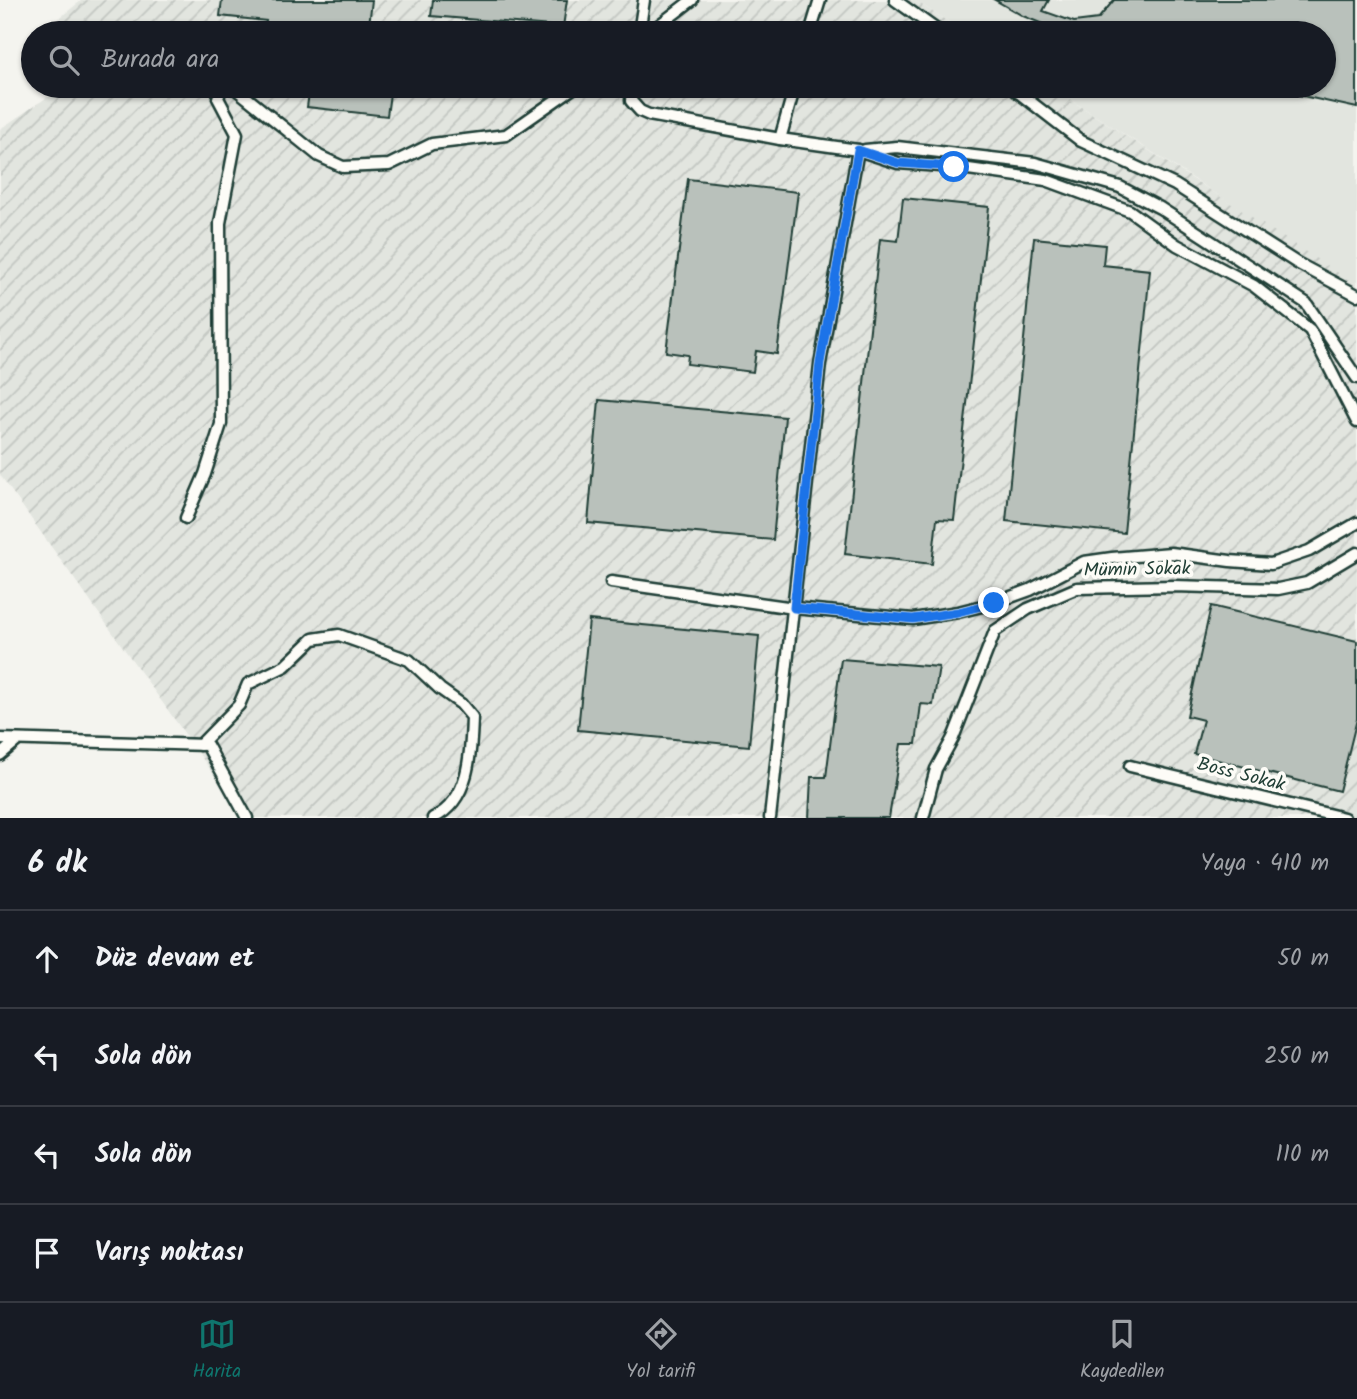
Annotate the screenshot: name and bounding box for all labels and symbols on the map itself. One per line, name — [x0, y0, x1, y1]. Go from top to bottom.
route start — [938, 151, 969, 182]
street label: Mümin Sokak — [1083, 554, 1191, 586]
route end — [978, 587, 1009, 618]
street label: Boss Sokak — [1194, 750, 1288, 800]

